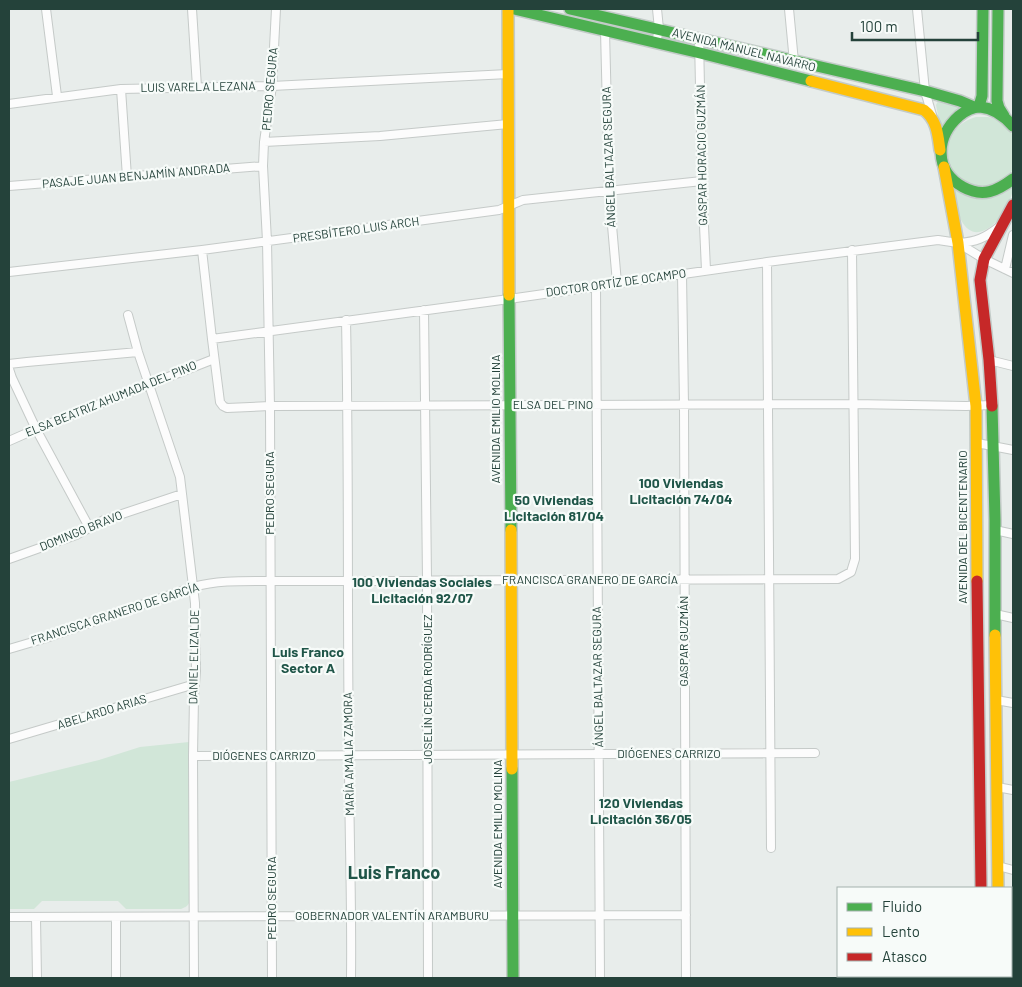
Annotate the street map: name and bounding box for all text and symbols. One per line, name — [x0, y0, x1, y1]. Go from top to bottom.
scale bar — [852, 10, 978, 42]
text: 100 m — [860, 17, 898, 35]
street label: AVENIDA MANUEL NAVARRO — [671, 24, 817, 74]
street label: PEDRO SEGURA — [258, 47, 280, 131]
street label: LUIS VARELA LEZANA — [140, 78, 256, 94]
street label: GASPAR HORACIO GUZMÁN — [693, 84, 709, 226]
street label: ÁNGEL BALTAZAR SEGURA — [599, 86, 617, 228]
street label: PASAJE JUAN BENJAMÍN ANDRADA — [41, 160, 230, 190]
street label: PRESBÍTERO LUIS ARCH — [292, 213, 420, 245]
street label: DOCTOR ORTÍZ DE OCAMPO — [545, 265, 687, 299]
street label: AVENIDA EMILIO MOLINA — [488, 354, 502, 484]
street label: ELSA BEATRIZ AHUMADA DEL PINO — [23, 357, 198, 439]
street label: ELSA DEL PINO — [513, 397, 593, 411]
street label: AVENIDA DEL BICENTENARIO — [955, 450, 969, 604]
street label: PEDRO SEGURA — [262, 451, 276, 535]
district label: 100 Viviendas Licitación 74/04 — [629, 474, 733, 507]
district label: 50 Viviendas Licitación 81/04 — [504, 491, 604, 524]
street label: DOMINGO BRAVO — [37, 507, 124, 553]
street label: FRANCISCA GRANERO DE GARCÍA — [502, 572, 678, 586]
district label: 100 Viviendas Sociales Licitación 92/07 — [352, 573, 492, 606]
street label: FRANCISCA GRANERO DE GARCÍA — [29, 579, 201, 647]
street label: GASPAR GUZMÁN — [676, 596, 690, 686]
street label: ÁNGEL BALTAZAR SEGURA — [589, 606, 605, 748]
street label: DANIEL ELIZALDE — [185, 610, 201, 704]
street label: JOSELÍN CERDA RODRÍGUEZ — [420, 614, 434, 764]
district label: Luis Franco Sector A — [272, 643, 344, 676]
street label: ABELARDO ARIAS — [55, 691, 148, 731]
street label: MARÍA AMALIA ZAMORA — [340, 692, 356, 816]
street label: DIÓGENES CARRIZO — [617, 746, 721, 760]
street label: DIÓGENES CARRIZO — [212, 748, 316, 762]
street label: AVENIDA EMILIO MOLINA — [490, 759, 504, 889]
district label: 120 Viviendas Licitación 36/05 — [590, 794, 692, 827]
street label: PEDRO SEGURA — [264, 856, 278, 940]
district label: Luis Franco — [348, 861, 440, 883]
legend — [837, 887, 1012, 977]
text: Fluido — [882, 897, 922, 915]
street label: GOBERNADOR VALENTÍN ARAMBURU — [295, 908, 489, 922]
text: Lento — [882, 922, 920, 940]
text: Atasco — [882, 947, 927, 965]

